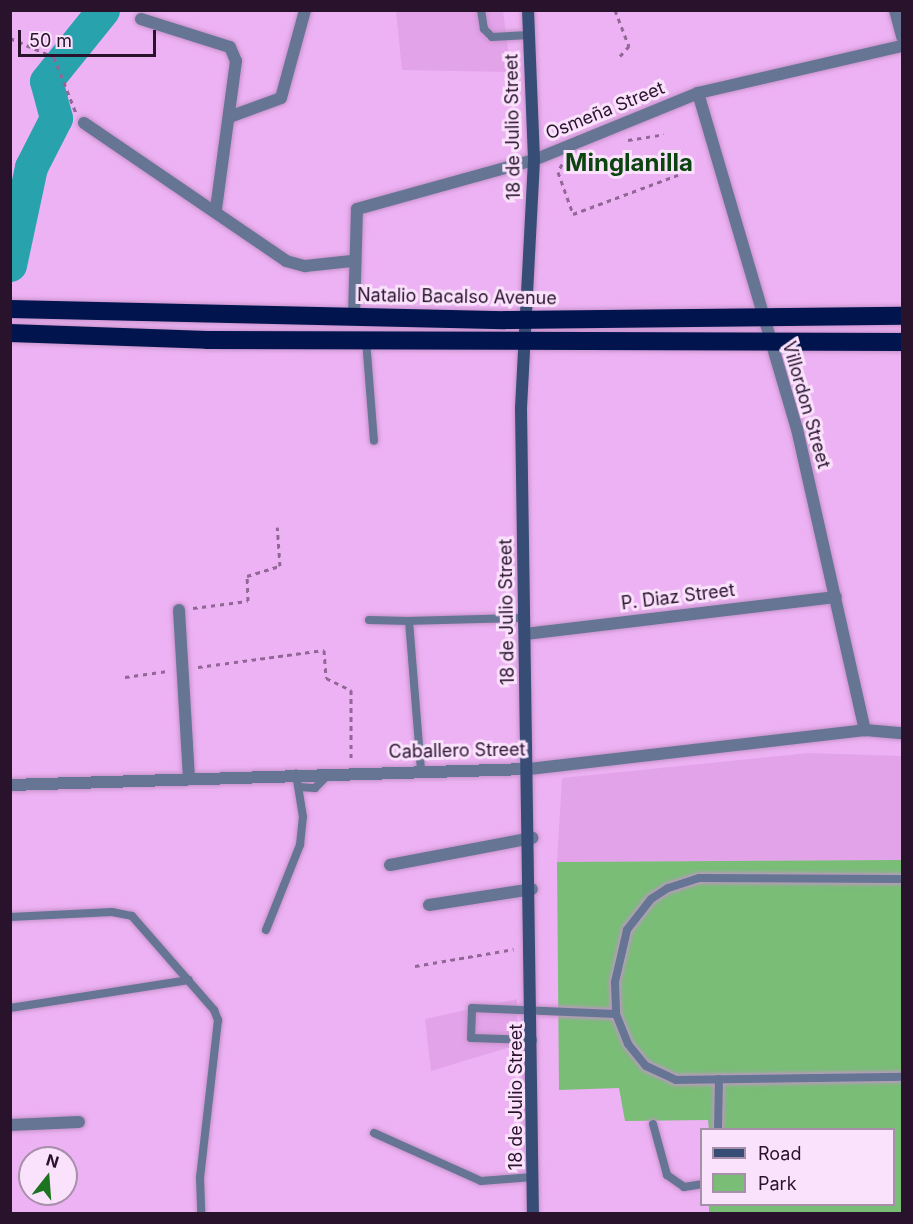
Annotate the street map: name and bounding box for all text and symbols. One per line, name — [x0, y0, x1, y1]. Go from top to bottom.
scale bar — [21, 18, 159, 56]
text: 50 m — [29, 30, 72, 51]
street label: 18 de Julio Street — [501, 54, 525, 200]
street label: Osmeña Street — [542, 77, 668, 145]
district label: Minglanilla — [565, 149, 693, 177]
street label: Natalio Bacalso Avenue — [357, 284, 557, 310]
street label: Villordon Street — [778, 339, 834, 471]
street label: 18 de Julio Street — [495, 539, 519, 685]
street label: P. Diaz Street — [620, 579, 736, 615]
street label: Caballero Street — [388, 739, 526, 763]
street label: 18 de Julio Street — [505, 1024, 527, 1170]
legend — [700, 1128, 895, 1206]
text: Road — [758, 1143, 801, 1164]
north arrow — [18, 1146, 78, 1206]
text: N — [44, 1149, 61, 1172]
text: Park — [758, 1173, 797, 1194]

